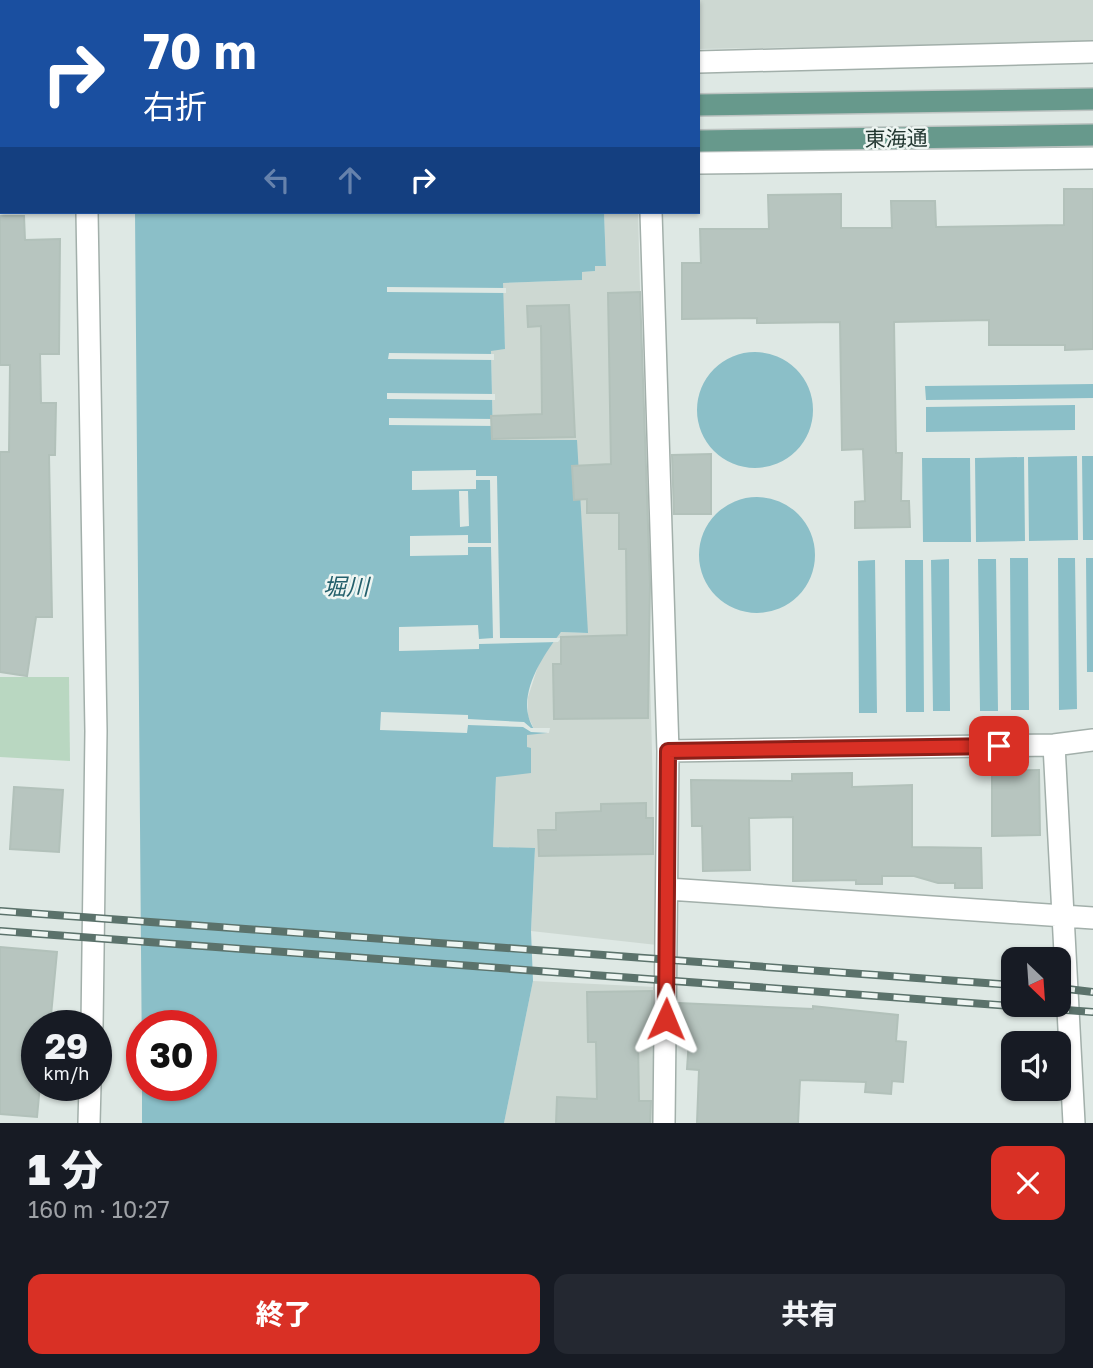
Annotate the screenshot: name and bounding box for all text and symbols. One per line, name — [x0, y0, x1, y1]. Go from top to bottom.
text: 70 m — [143, 21, 257, 80]
icon: right — [28, 28, 119, 119]
text: 右折 — [143, 87, 207, 125]
street label: 東海通 — [864, 124, 928, 152]
icon: left — [258, 161, 296, 199]
icon: ahead — [331, 161, 369, 199]
icon: right — [404, 161, 442, 199]
water label: 堀川 — [323, 572, 372, 600]
pin — [969, 716, 1029, 776]
icon: arrive — [980, 727, 1018, 765]
north arrow — [1001, 947, 1071, 1017]
map controls — [1001, 947, 1071, 1101]
position arrow — [629, 982, 703, 1056]
speed limit sign: 30 — [126, 1010, 217, 1101]
text: 29 — [45, 1025, 88, 1067]
button: sound — [1001, 1031, 1071, 1101]
text: km/h — [44, 1062, 89, 1084]
text: 1 分 — [28, 1144, 103, 1194]
button: close — [991, 1146, 1065, 1220]
text: 160 m · 10:27 — [28, 1195, 170, 1223]
button: 終了 — [28, 1274, 540, 1354]
button: 共有 — [554, 1274, 1065, 1354]

